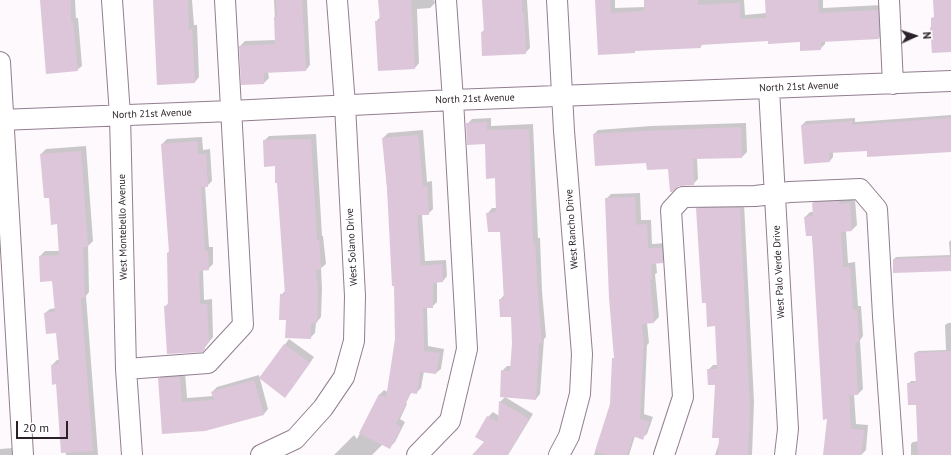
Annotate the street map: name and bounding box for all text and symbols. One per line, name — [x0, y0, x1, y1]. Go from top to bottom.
north arrow — [895, 16, 935, 56]
text: N — [920, 31, 934, 39]
street label: North 21st Avenue — [759, 80, 839, 94]
street label: North 21st Avenue — [435, 92, 515, 106]
street label: North 21st Avenue — [112, 107, 192, 121]
street label: West Montebello Avenue — [116, 174, 130, 280]
street label: West Rancho Drive — [563, 189, 581, 269]
street label: West Solano Drive — [344, 208, 360, 286]
street label: West Palo Verde Drive — [771, 225, 787, 319]
scale bar — [18, 413, 70, 439]
text: 20 m — [23, 420, 49, 435]

